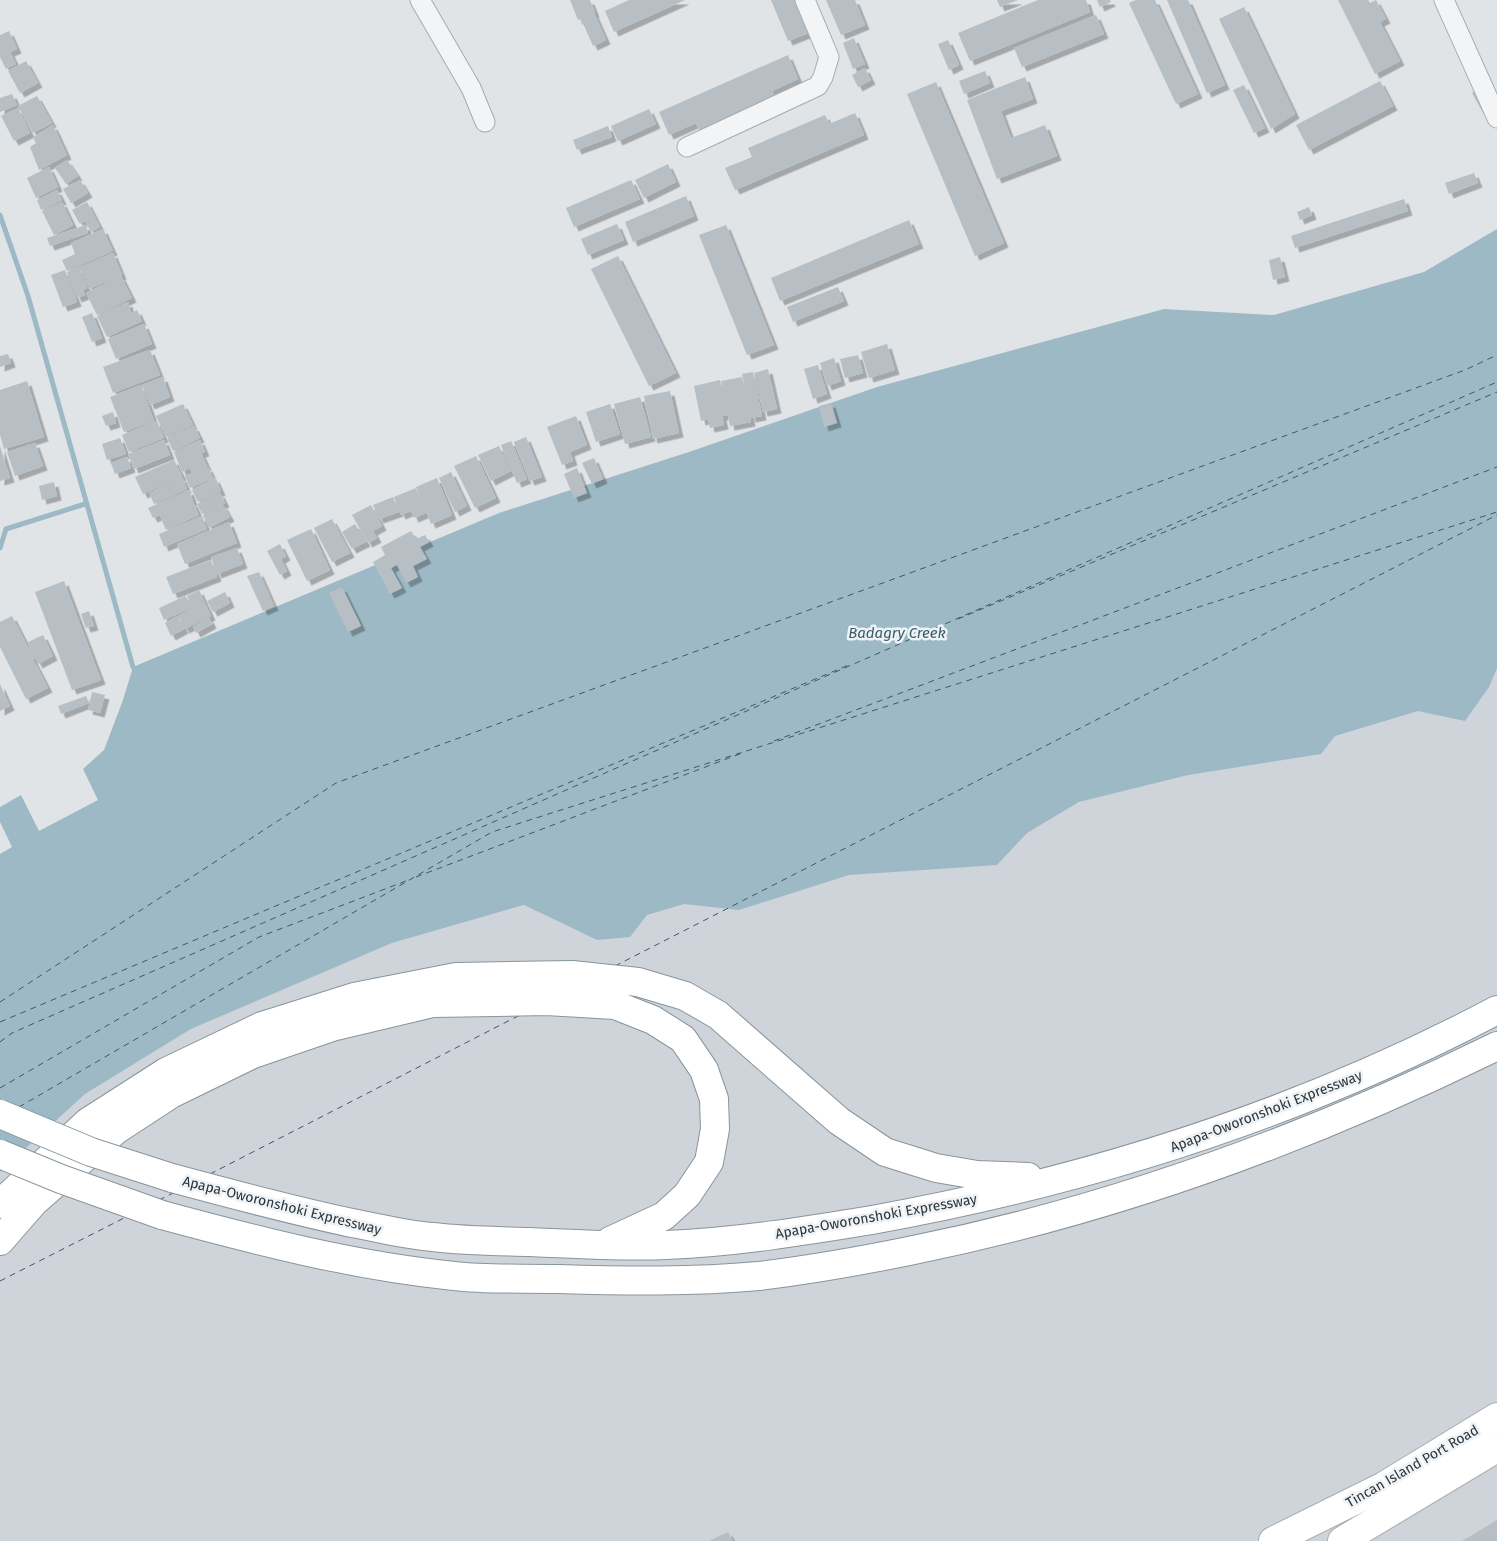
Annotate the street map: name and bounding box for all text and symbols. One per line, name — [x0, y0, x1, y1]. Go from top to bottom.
water label: Badagry Creek — [848, 624, 946, 642]
street label: Apapa-Oworonshoki Expressway — [1168, 1067, 1365, 1156]
street label: Apapa-Oworonshoki Expressway — [181, 1173, 383, 1238]
street label: Apapa-Oworonshoki Expressway — [774, 1190, 978, 1243]
street label: Tincan Island Port Road — [1343, 1421, 1482, 1511]

